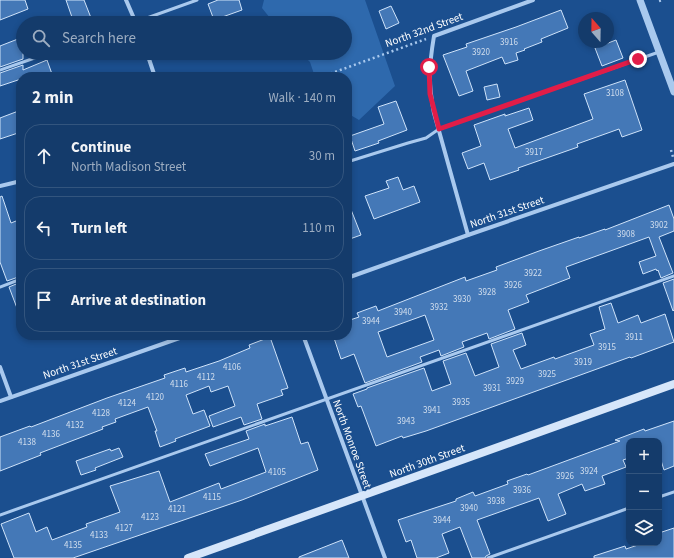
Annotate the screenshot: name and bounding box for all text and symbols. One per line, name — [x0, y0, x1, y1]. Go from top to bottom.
street label: North 32nd Street — [383, 9, 465, 51]
north arrow — [578, 12, 614, 48]
search box — [16, 16, 352, 60]
icon: search — [30, 27, 52, 49]
text: Search here — [62, 28, 136, 49]
house number: 3916 — [500, 36, 518, 49]
house number: 3920 — [472, 46, 490, 59]
route end — [629, 50, 647, 68]
route start — [420, 58, 438, 76]
text: 2 min — [32, 86, 73, 110]
house number: 3108 — [606, 87, 624, 100]
text: Walk · 140 m — [268, 89, 336, 107]
text: Continue — [71, 137, 131, 158]
icon: ahead — [33, 145, 55, 167]
house number: 3917 — [525, 146, 543, 159]
text: 30 m — [309, 147, 335, 165]
text: North Madison Street — [71, 158, 186, 176]
street label: North 31st Street — [468, 192, 546, 232]
icon: left — [33, 217, 55, 239]
text: Turn left — [71, 218, 127, 239]
text: 110 m — [302, 219, 335, 237]
house number: 3902 — [650, 219, 668, 232]
house number: 3908 — [617, 228, 635, 241]
house number: 3922 — [524, 267, 542, 280]
house number: 3926 — [504, 279, 522, 292]
house number: 3928 — [478, 286, 496, 299]
icon: arrive — [33, 289, 55, 311]
text: Arrive at destination — [71, 290, 206, 311]
house number: 3930 — [453, 293, 471, 306]
house number: 3932 — [430, 301, 448, 314]
house number: 3940 — [394, 306, 412, 319]
house number: 3944 — [362, 315, 380, 328]
house number: 3911 — [625, 331, 643, 344]
house number: 3915 — [598, 341, 616, 354]
street label: North 31st Street — [41, 343, 119, 383]
house number: 3919 — [574, 356, 592, 369]
house number: 4106 — [223, 361, 241, 374]
house number: 3925 — [538, 368, 556, 381]
house number: 4112 — [197, 371, 215, 384]
house number: 3929 — [506, 375, 524, 388]
house number: 4116 — [170, 378, 188, 391]
house number: 3931 — [483, 382, 501, 395]
house number: 4120 — [146, 391, 164, 404]
house number: 3935 — [452, 396, 470, 409]
house number: 4124 — [118, 397, 136, 410]
street label: North Monroe Street — [329, 397, 375, 491]
house number: 3941 — [423, 404, 441, 417]
house number: 4128 — [92, 407, 110, 420]
house number: 3943 — [397, 415, 415, 428]
house number: 4132 — [66, 419, 84, 432]
house number: 4136 — [42, 428, 60, 441]
house number: 4138 — [18, 436, 36, 449]
map controls — [626, 438, 662, 546]
button: + — [626, 438, 662, 474]
street label: North 30th Street — [387, 440, 467, 482]
house number: 3924 — [580, 465, 598, 478]
house number: 4105 — [268, 466, 286, 479]
house number: 3926 — [556, 470, 574, 483]
button: − — [626, 474, 662, 510]
house number: 3936 — [513, 484, 531, 497]
house number: 4115 — [203, 491, 221, 504]
house number: 3938 — [487, 495, 505, 508]
house number: 3940 — [460, 502, 478, 515]
house number: 4121 — [168, 503, 186, 516]
button: layers — [626, 510, 662, 546]
house number: 4123 — [141, 511, 159, 524]
house number: 3944 — [433, 514, 451, 527]
house number: 4127 — [115, 522, 133, 535]
house number: 4133 — [90, 529, 108, 542]
house number: 4135 — [64, 539, 82, 552]

